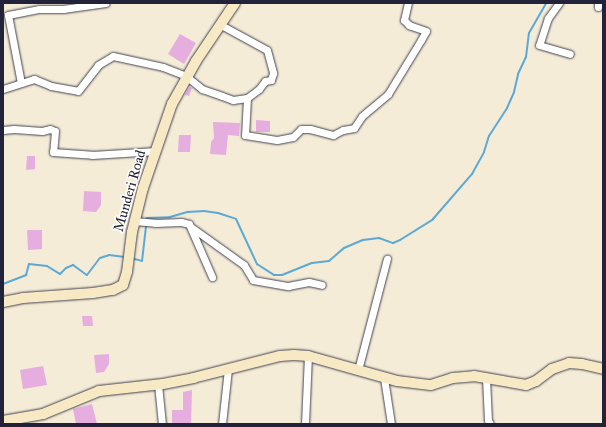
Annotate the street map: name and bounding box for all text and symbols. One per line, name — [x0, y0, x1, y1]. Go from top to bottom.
street label: Munderi Road — [110, 148, 150, 234]

